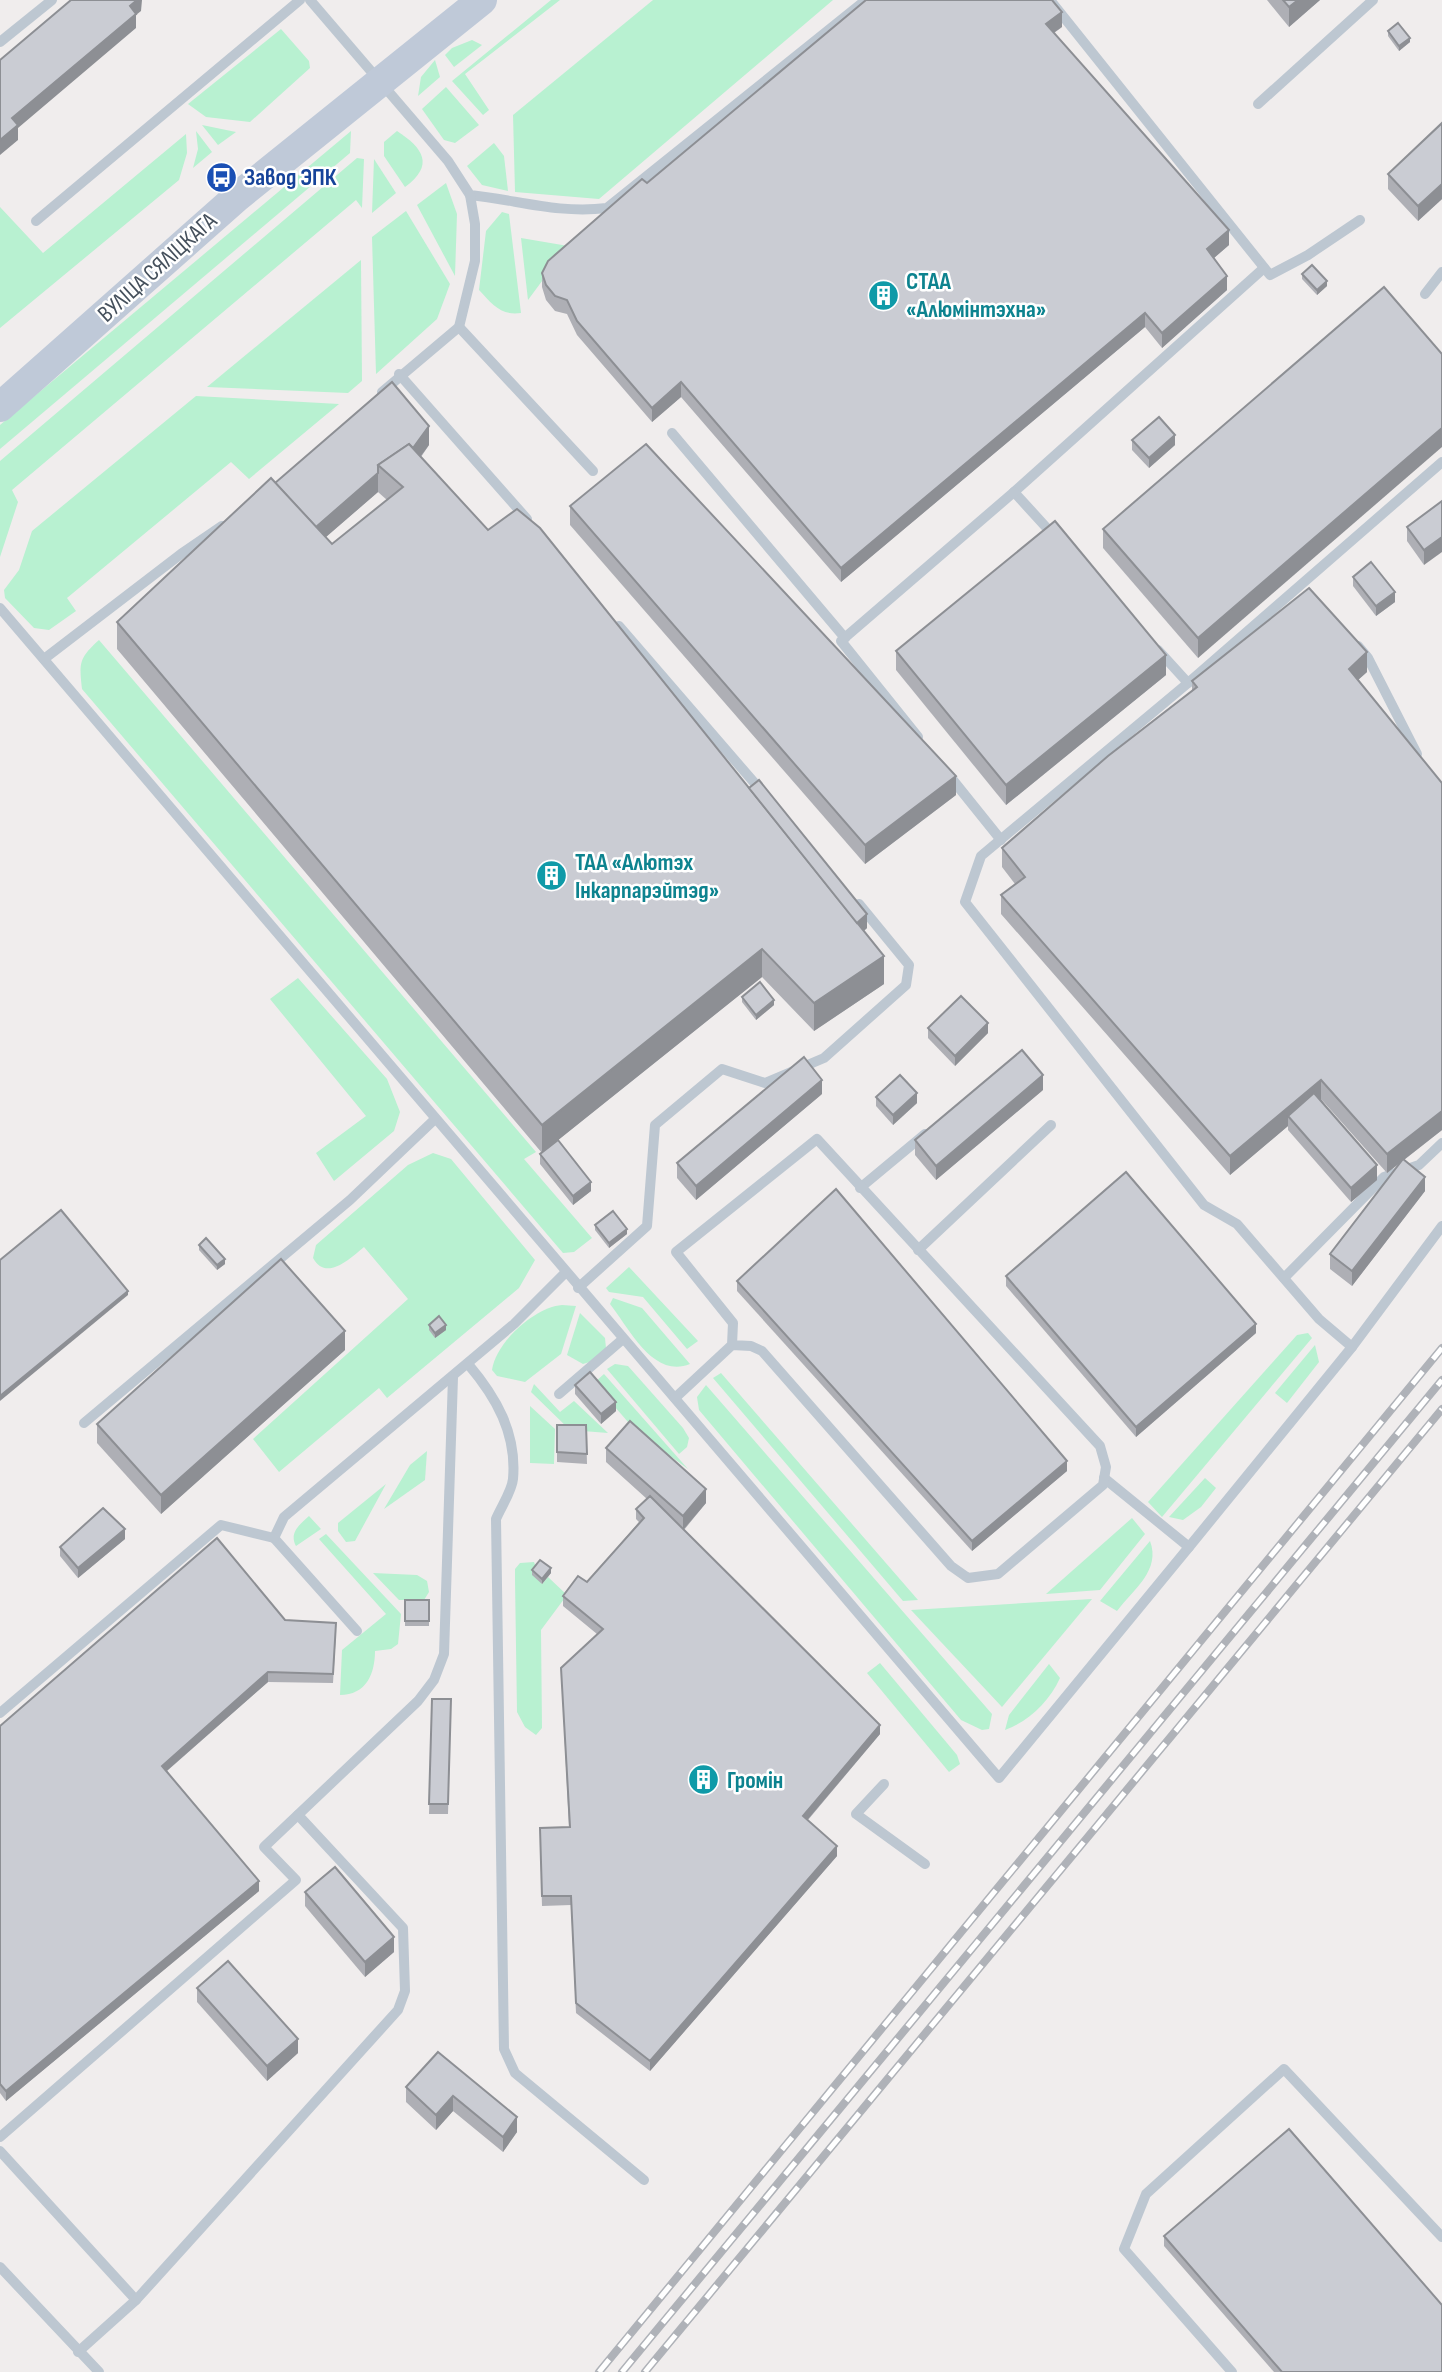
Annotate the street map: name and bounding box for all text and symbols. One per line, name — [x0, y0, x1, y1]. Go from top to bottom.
bus stop icon: Завод ЭПК — [204, 160, 238, 194]
place label: Завод ЭПК — [244, 163, 337, 192]
street label: ВУЛІЦА СЯЛІЦКАГА — [92, 206, 223, 328]
place label: СТАА «Алюмінтэхна» — [906, 267, 1046, 324]
building icon: СТАА «Алюмінтэхна» — [866, 278, 900, 312]
place label: ТАА «Алютэх Інкарпарэйтэд» — [575, 848, 719, 905]
building icon: ТАА «Алютэх Інкарпарэйтэд» — [535, 859, 569, 893]
building icon: Громін — [687, 1763, 721, 1797]
place label: Громін — [727, 1766, 783, 1795]

